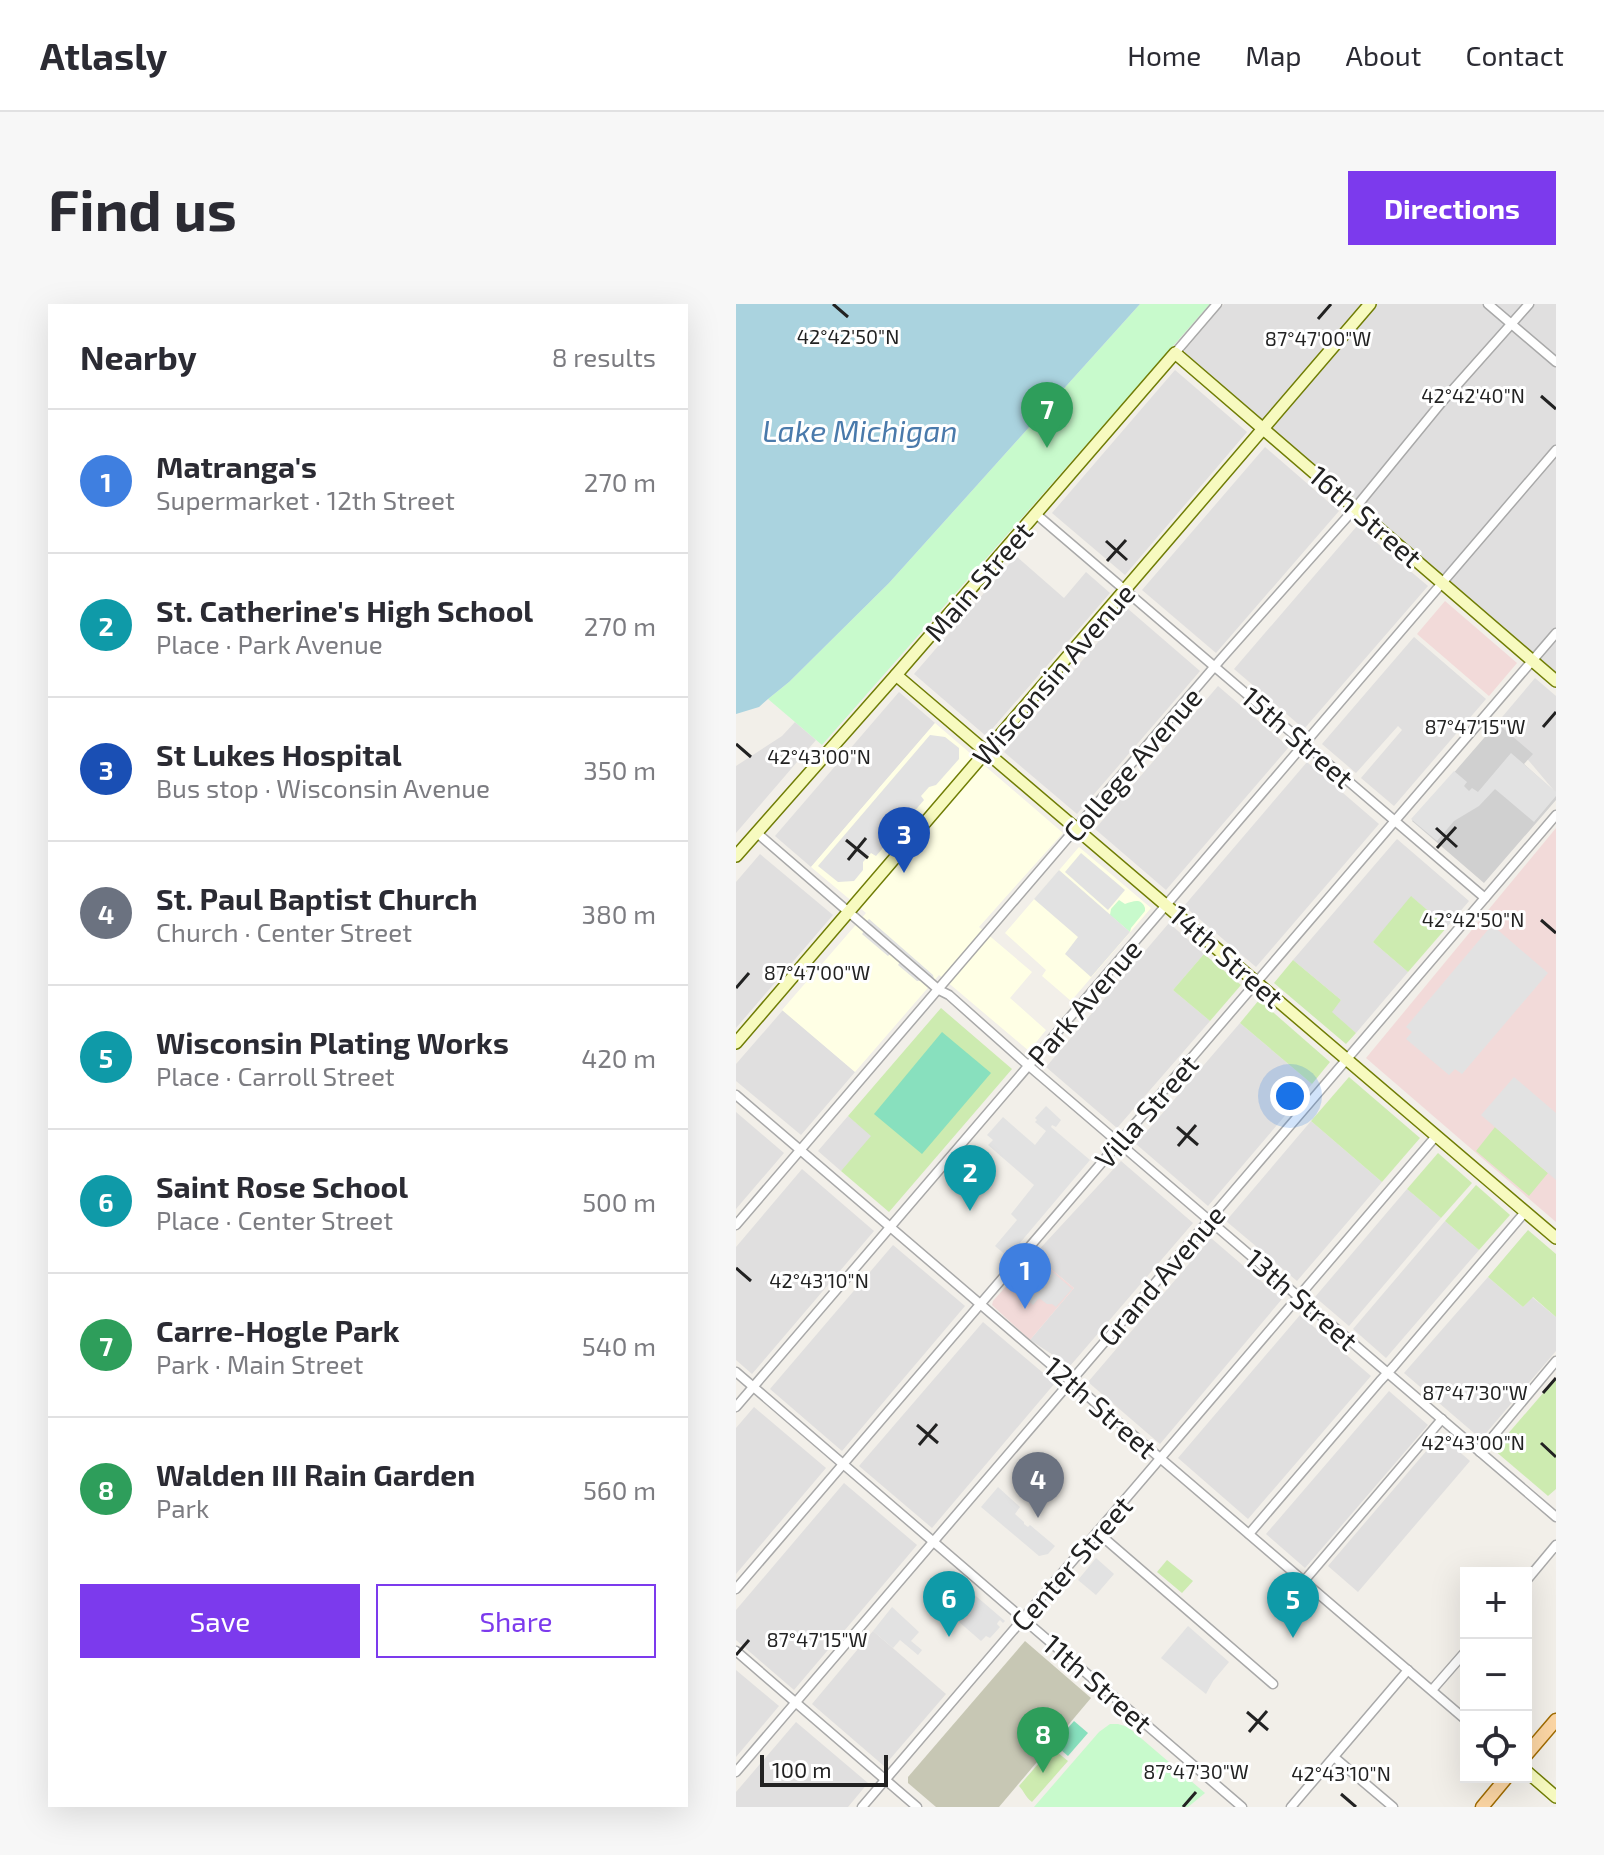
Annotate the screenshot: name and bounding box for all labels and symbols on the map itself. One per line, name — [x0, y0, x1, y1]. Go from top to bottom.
text: 42°42'50"N — [797, 324, 899, 348]
text: 87°47'00"W — [1265, 326, 1371, 350]
pin: 7 — [1021, 382, 1073, 448]
text: 42°42'40"N — [1421, 383, 1525, 407]
water label: Lake Michigan — [762, 412, 958, 448]
street label: 16th Street — [1303, 458, 1429, 574]
street label: Main Street — [917, 514, 1039, 648]
street label: Wisconsin Avenue — [965, 576, 1141, 772]
street label: 15th Street — [1235, 679, 1361, 795]
street label: College Avenue — [1056, 680, 1208, 848]
text: 87°47'15"W — [1424, 714, 1526, 738]
text: 42°43'00"N — [767, 744, 871, 768]
pin: 3 — [878, 807, 930, 873]
street label: 14th Street — [1163, 897, 1291, 1015]
text: 42°42'50"N — [1422, 907, 1524, 931]
street label: Park Avenue — [1020, 932, 1148, 1072]
text: 87°47'00"W — [764, 960, 870, 984]
street label: Villa Street — [1087, 1047, 1205, 1175]
your location — [1270, 1076, 1310, 1116]
pin: 2 — [944, 1145, 996, 1211]
street label: Grand Avenue — [1090, 1197, 1232, 1353]
street label: 13th Street — [1239, 1241, 1365, 1357]
pin: 1 — [999, 1243, 1051, 1309]
text: 42°43'10"N — [769, 1268, 869, 1292]
street label: 12th Street — [1038, 1349, 1164, 1465]
text: 87°47'30"W — [1422, 1380, 1528, 1404]
text: 42°43'00"N — [1421, 1430, 1525, 1454]
pin: 4 — [1012, 1452, 1064, 1518]
street label: Center Street — [1003, 1489, 1139, 1637]
pin: 6 — [923, 1571, 975, 1637]
pin: 5 — [1267, 1572, 1319, 1638]
street label: 11th Street — [1037, 1626, 1159, 1740]
text: 87°47'15"W — [766, 1627, 868, 1651]
pin: 8 — [1017, 1707, 1069, 1773]
scale bar — [760, 1751, 888, 1787]
text: 87°47'30"W — [1143, 1759, 1249, 1783]
text: 42°43'10"N — [1291, 1761, 1391, 1785]

